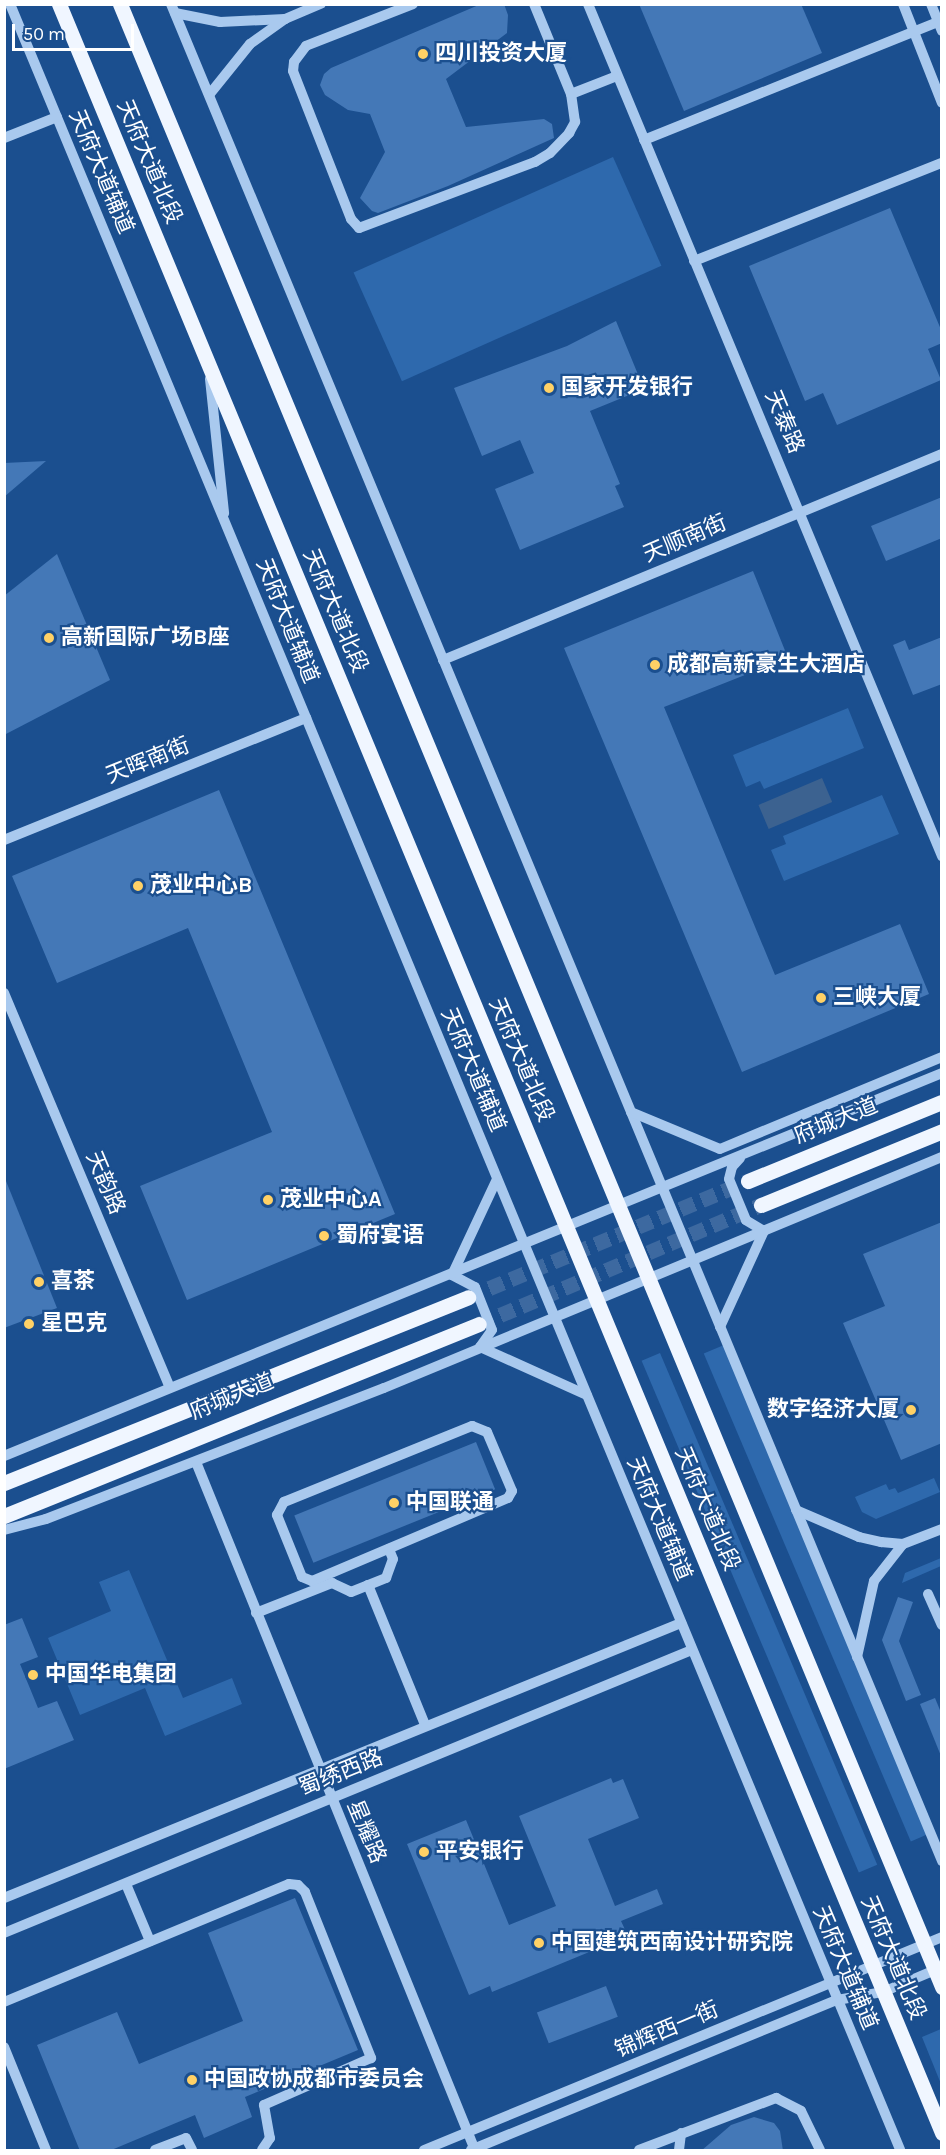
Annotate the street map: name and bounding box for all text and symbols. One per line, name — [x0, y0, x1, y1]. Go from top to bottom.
scale bar — [15, 12, 136, 50]
text: 50 m — [23, 23, 65, 45]
place label: 四川投资大厦 — [435, 41, 567, 67]
marker: 四川投资大厦 — [416, 47, 430, 61]
street label: 天府大道北段 — [111, 96, 187, 228]
street label: 天府大道辅道 — [63, 106, 139, 238]
place label: 国家开发银行 — [561, 375, 693, 401]
marker: 国家开发银行 — [542, 381, 556, 395]
street label: 天泰路 — [759, 386, 809, 458]
street label: 天顺南街 — [639, 510, 731, 568]
street label: 天府大道北段 — [297, 545, 373, 677]
street label: 天府大道辅道 — [250, 555, 324, 687]
place label: 高新国际广场B座 — [61, 625, 229, 651]
marker: 高新国际广场B座 — [42, 631, 56, 645]
place label: 成都高新豪生大酒店 — [667, 652, 865, 678]
marker: 成都高新豪生大酒店 — [648, 658, 662, 672]
street label: 天晖南街 — [102, 732, 194, 790]
place label: 茂业中心B — [150, 873, 252, 899]
marker: 茂业中心B — [131, 879, 145, 893]
place label: 三峡大厦 — [833, 985, 921, 1011]
marker: 三峡大厦 — [814, 991, 828, 1005]
street label: 天府大道北段 — [483, 994, 559, 1126]
street label: 天府大道辅道 — [435, 1004, 511, 1136]
street label: 府城大道 — [790, 1092, 882, 1150]
street label: 天韵路 — [80, 1147, 130, 1219]
place label: 茂业中心A — [280, 1187, 382, 1213]
marker: 茂业中心A — [261, 1193, 275, 1207]
place label: 蜀府宴语 — [336, 1223, 424, 1249]
marker: 蜀府宴语 — [317, 1229, 331, 1243]
place label: 喜茶 — [51, 1269, 95, 1295]
marker: 喜茶 — [32, 1275, 46, 1289]
place label: 星巴克 — [41, 1311, 107, 1337]
marker: 星巴克 — [22, 1317, 36, 1331]
street label: 府城大道 — [186, 1368, 278, 1426]
place label: 数字经济大厦 — [767, 1397, 899, 1423]
marker: 数字经济大厦 — [904, 1403, 918, 1417]
street label: 天府大道北段 — [669, 1443, 745, 1575]
street label: 天府大道辅道 — [621, 1453, 697, 1585]
place label: 中国联通 — [406, 1490, 494, 1516]
marker: 中国联通 — [387, 1496, 401, 1510]
place label: 中国华电集团 — [45, 1662, 177, 1688]
marker: 中国华电集团 — [26, 1668, 40, 1682]
street label: 蜀绣西路 — [295, 1744, 387, 1802]
street label: 星耀路 — [341, 1796, 391, 1868]
place label: 平安银行 — [436, 1839, 524, 1865]
marker: 平安银行 — [417, 1845, 431, 1859]
street label: 天府大道北段 — [855, 1892, 931, 2024]
street label: 天府大道辅道 — [807, 1902, 883, 2034]
place label: 中国建筑西南设计研究院 — [551, 1930, 793, 1956]
marker: 中国建筑西南设计研究院 — [532, 1936, 546, 1950]
street label: 锦辉西一街 — [611, 1996, 723, 2064]
place label: 中国政协成都市委员会 — [204, 2067, 424, 2093]
marker: 中国政协成都市委员会 — [185, 2073, 199, 2087]

